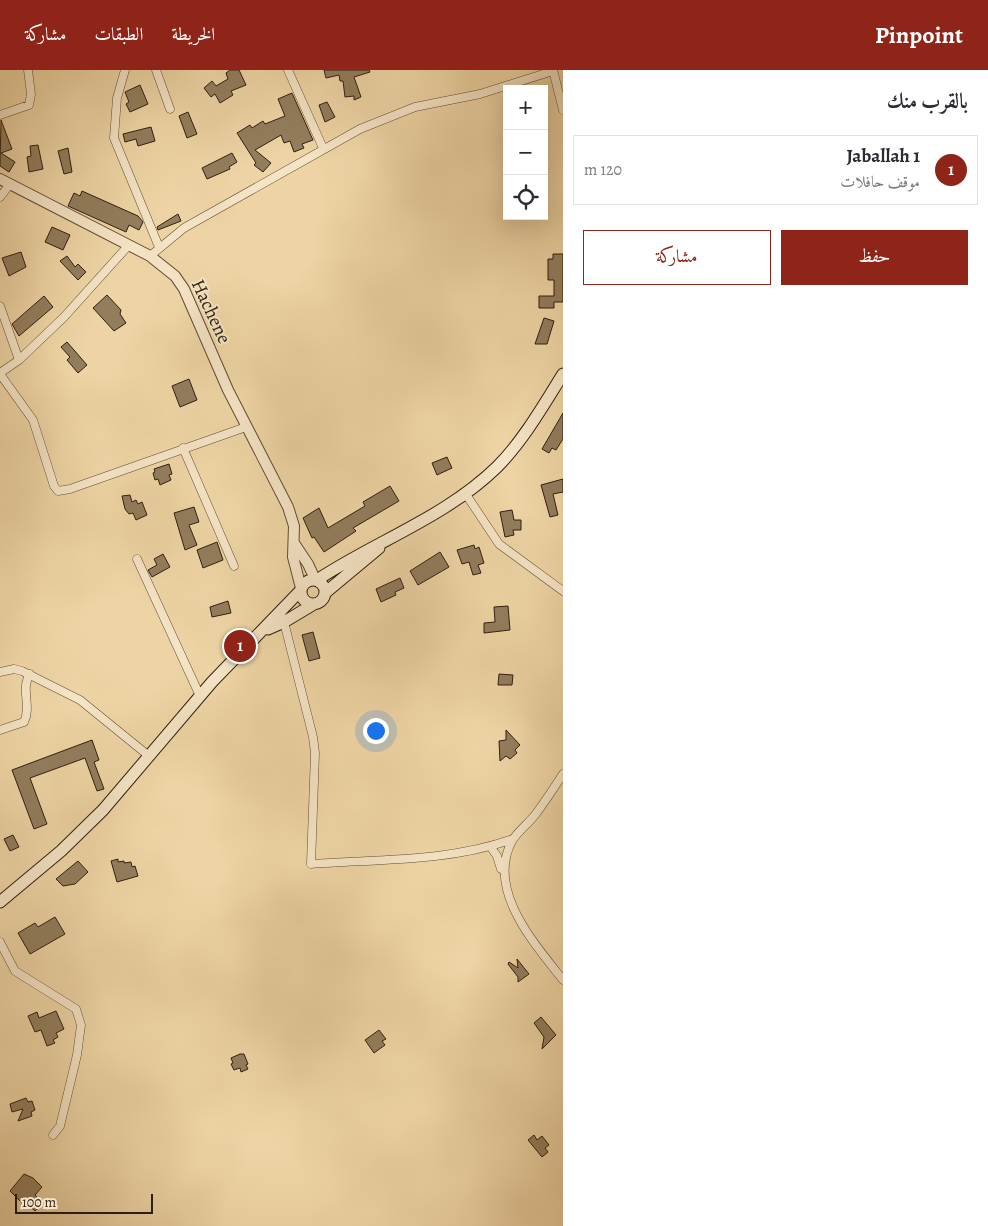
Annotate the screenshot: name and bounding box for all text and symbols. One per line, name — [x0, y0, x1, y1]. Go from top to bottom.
text: Pinpoint — [875, 19, 963, 51]
text: مشاركة — [25, 22, 66, 46]
text: الطبقات — [94, 22, 143, 46]
text: الخريطة — [171, 22, 215, 46]
map controls — [503, 85, 548, 220]
button: + — [503, 85, 548, 130]
text: بالقرب منك — [887, 87, 968, 115]
button: − — [503, 130, 548, 175]
text: Jaballah 1 — [846, 143, 920, 169]
text: 120 m — [584, 159, 622, 181]
text: 1 — [948, 159, 954, 181]
text: موقف حافلات — [840, 171, 920, 193]
button: locate — [503, 175, 548, 220]
button: مشاركة — [583, 230, 771, 285]
button: حفظ — [781, 230, 968, 285]
street label: Hachene — [185, 275, 237, 348]
pin: 1 — [224, 627, 256, 665]
your location — [363, 718, 389, 744]
scale bar — [15, 1191, 152, 1214]
text: 100 m — [22, 1193, 56, 1212]

